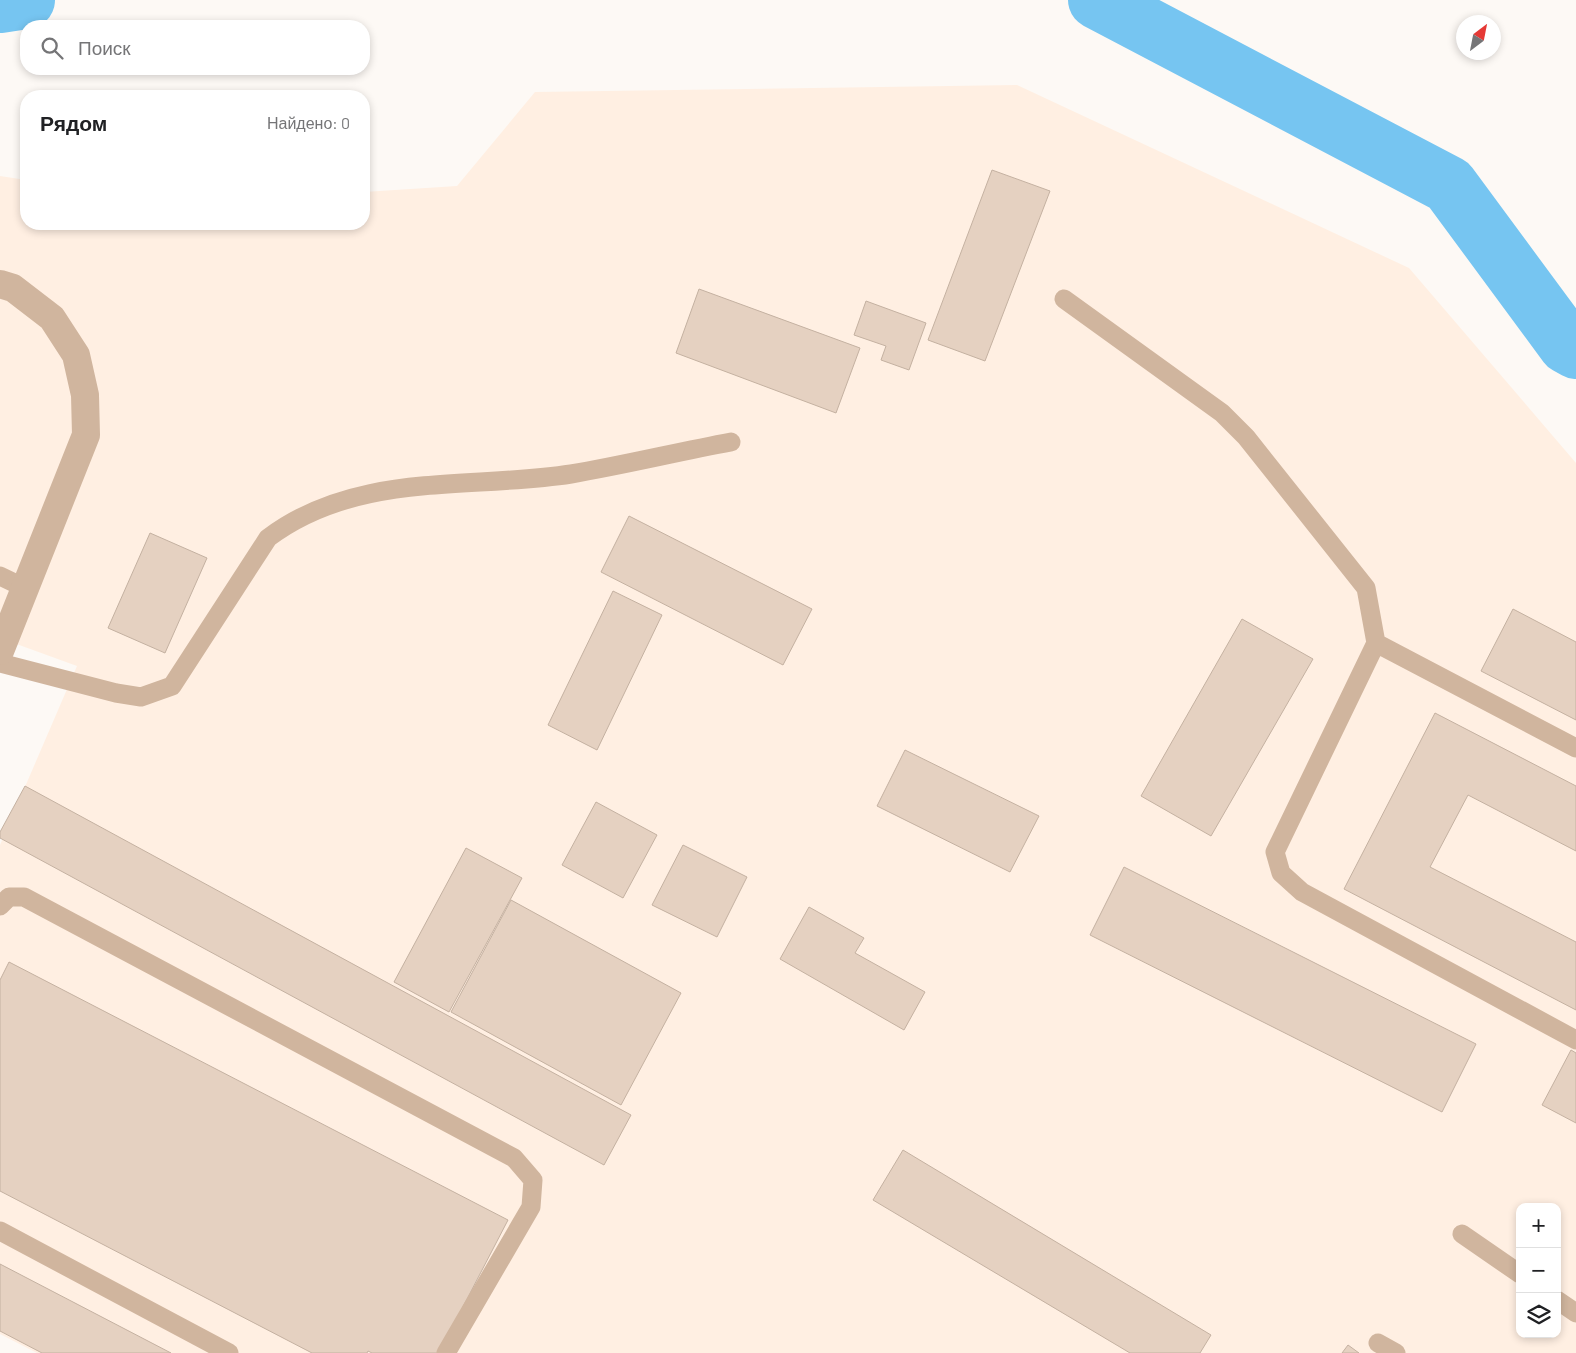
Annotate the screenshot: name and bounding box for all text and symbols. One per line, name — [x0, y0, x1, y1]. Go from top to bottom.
north arrow — [1456, 15, 1501, 60]
search box — [20, 20, 370, 75]
icon: search — [38, 34, 66, 62]
text: Поиск — [78, 36, 131, 59]
text: Рядом — [40, 110, 107, 135]
text: Найдено: 0 — [267, 113, 350, 132]
map controls — [1516, 1203, 1561, 1338]
button: + — [1516, 1203, 1561, 1248]
button: − — [1516, 1248, 1561, 1293]
button: layers — [1516, 1293, 1561, 1338]

